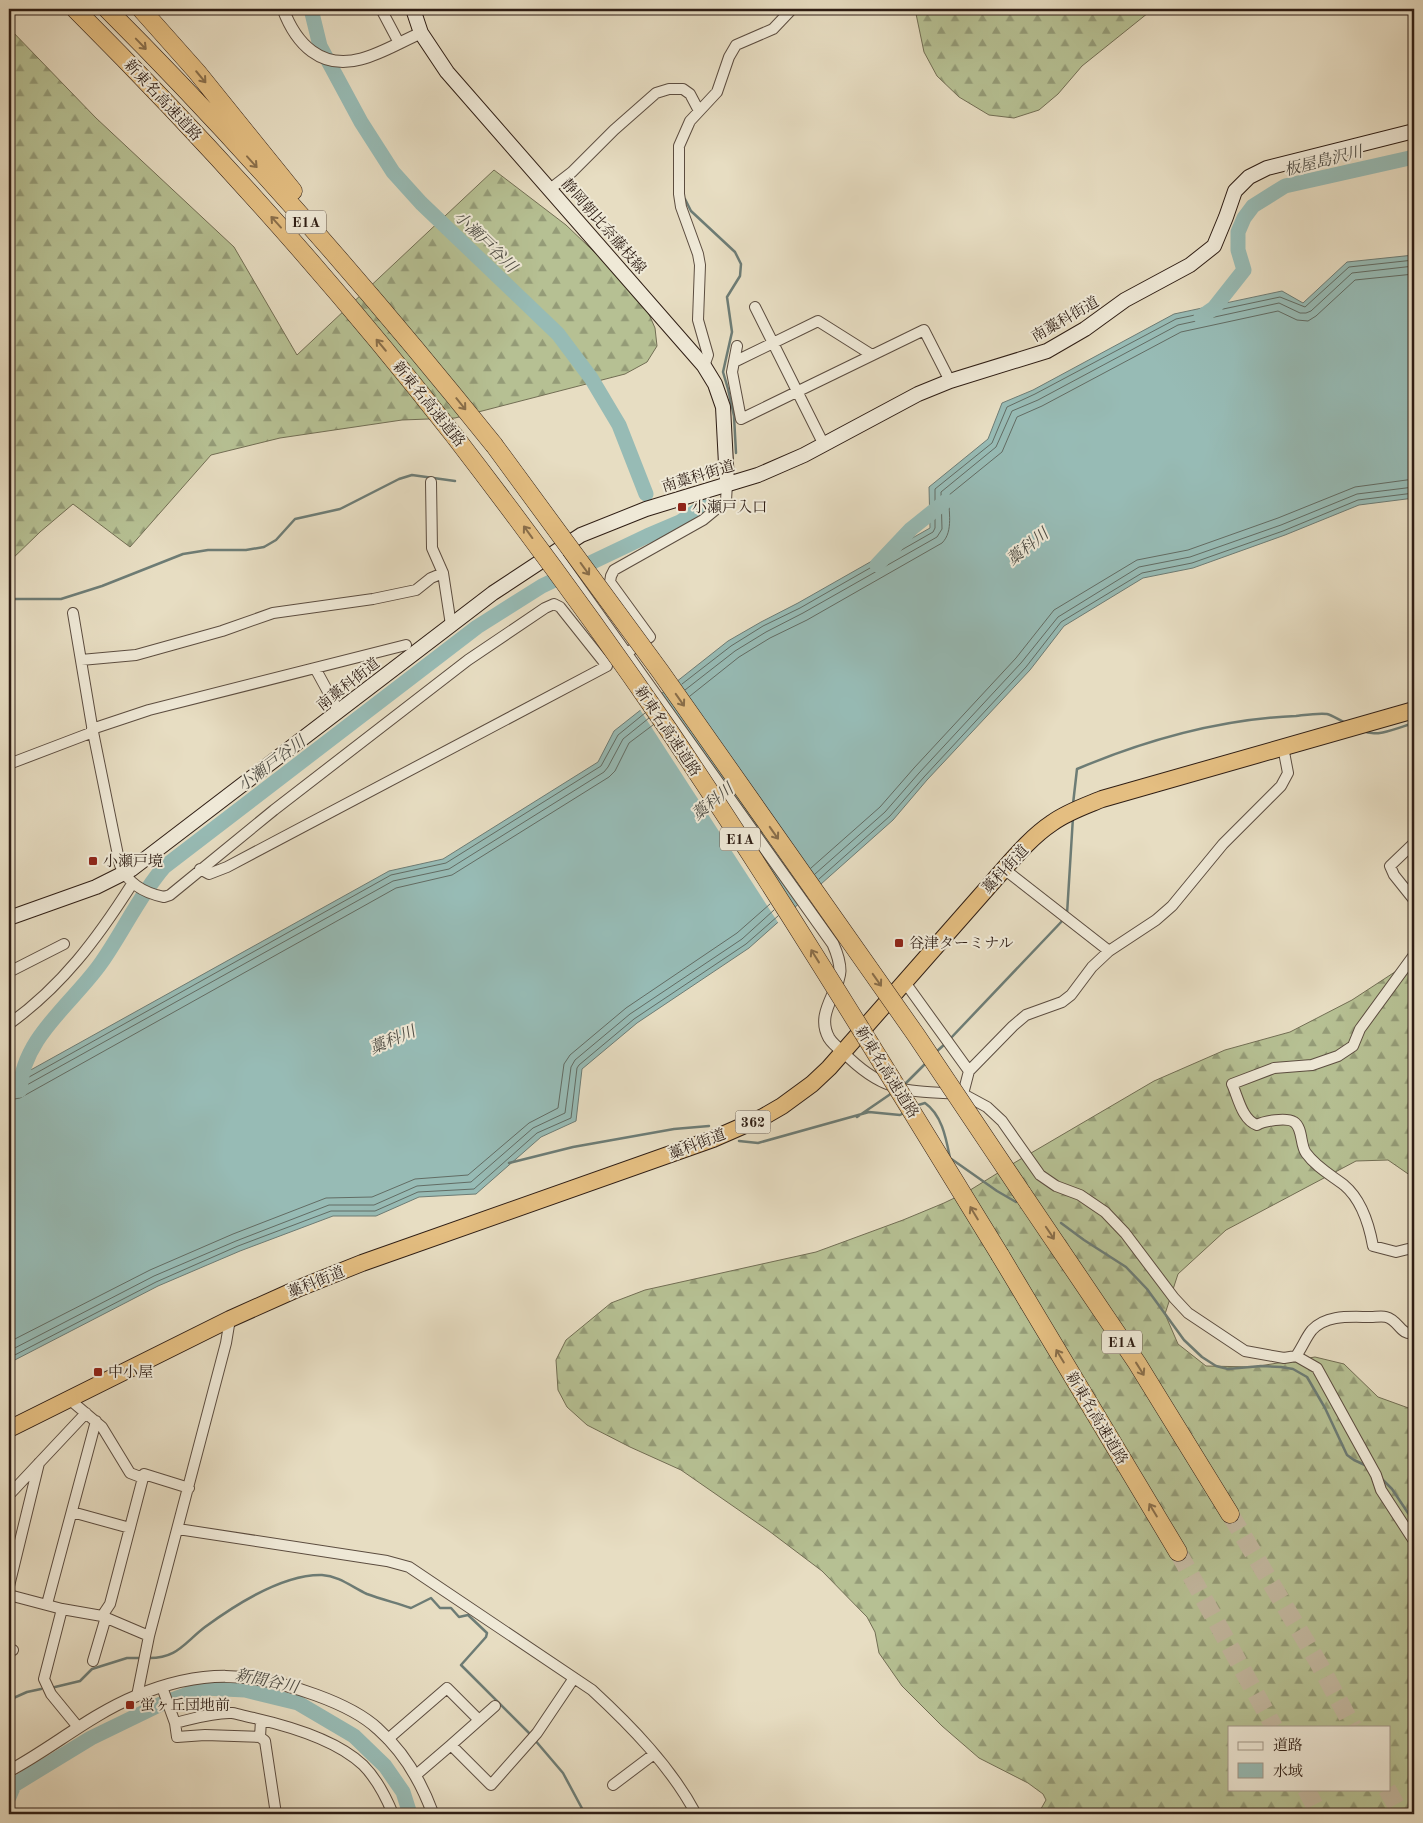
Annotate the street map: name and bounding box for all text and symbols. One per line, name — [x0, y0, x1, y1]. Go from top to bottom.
one-way arrow — [135, 37, 147, 50]
street label: 新東名高速道路 — [121, 56, 205, 145]
one-way arrow — [196, 70, 207, 83]
water label: 板屋島沢川 — [1282, 142, 1366, 179]
one-way arrow — [246, 155, 258, 168]
street label: 静岡朝比奈藤枝線 — [558, 175, 649, 277]
water label: 小瀬戸谷川 — [450, 207, 522, 277]
road number: E1A — [286, 210, 326, 233]
one-way arrow — [271, 216, 282, 229]
street label: 南藁科街道 — [1029, 293, 1102, 346]
one-way arrow — [376, 339, 387, 352]
street label: 新東名高速道路 — [389, 358, 468, 450]
one-way arrow — [456, 397, 467, 410]
street label: 南藁科街道 — [660, 457, 737, 496]
place label: 小瀬戸入口 — [692, 499, 767, 516]
marker: 小瀬戸入口 — [676, 501, 688, 513]
water label: 藁科川 — [1003, 523, 1053, 569]
one-way arrow — [522, 526, 533, 539]
one-way arrow — [579, 562, 590, 575]
street label: 南藁科街道 — [314, 655, 383, 714]
street label: 新東名高速道路 — [631, 683, 704, 780]
one-way arrow — [675, 693, 685, 707]
water label: 小瀬戸谷川 — [234, 731, 311, 795]
water label: 藁科川 — [688, 778, 738, 824]
one-way arrow — [769, 826, 779, 840]
road number: E1A — [720, 828, 760, 851]
street label: 藁科街道 — [979, 842, 1032, 897]
place label: 小瀬戸境 — [103, 853, 163, 870]
marker: 小瀬戸境 — [87, 855, 99, 867]
place label: 谷津ターミナル — [909, 935, 1013, 952]
marker: 谷津ターミナル — [893, 937, 905, 949]
one-way arrow — [810, 949, 821, 963]
one-way arrow — [872, 973, 882, 987]
water label: 藁科川 — [367, 1021, 420, 1058]
street label: 新東名高速道路 — [852, 1023, 922, 1121]
road number: 362 — [736, 1110, 770, 1134]
street label: 藁科街道 — [666, 1126, 728, 1163]
one-way arrow — [969, 1207, 979, 1221]
one-way arrow — [1045, 1226, 1055, 1240]
street label: 藁科街道 — [285, 1263, 347, 1302]
road number: E1A — [1102, 1330, 1142, 1354]
one-way arrow — [1054, 1349, 1064, 1363]
one-way arrow — [1135, 1361, 1145, 1375]
place label: 中小屋 — [108, 1364, 153, 1381]
marker: 中小屋 — [92, 1366, 104, 1378]
street label: 新東名高速道路 — [1062, 1369, 1131, 1468]
one-way arrow — [1147, 1503, 1157, 1517]
water label: 新間谷川 — [234, 1666, 302, 1697]
place label: 蛍ヶ丘団地前 — [140, 1697, 230, 1714]
marker: 蛍ヶ丘団地前 — [124, 1699, 136, 1711]
legend — [1228, 1726, 1390, 1790]
text: 道路 — [1273, 1737, 1303, 1754]
text: 水域 — [1273, 1763, 1303, 1780]

